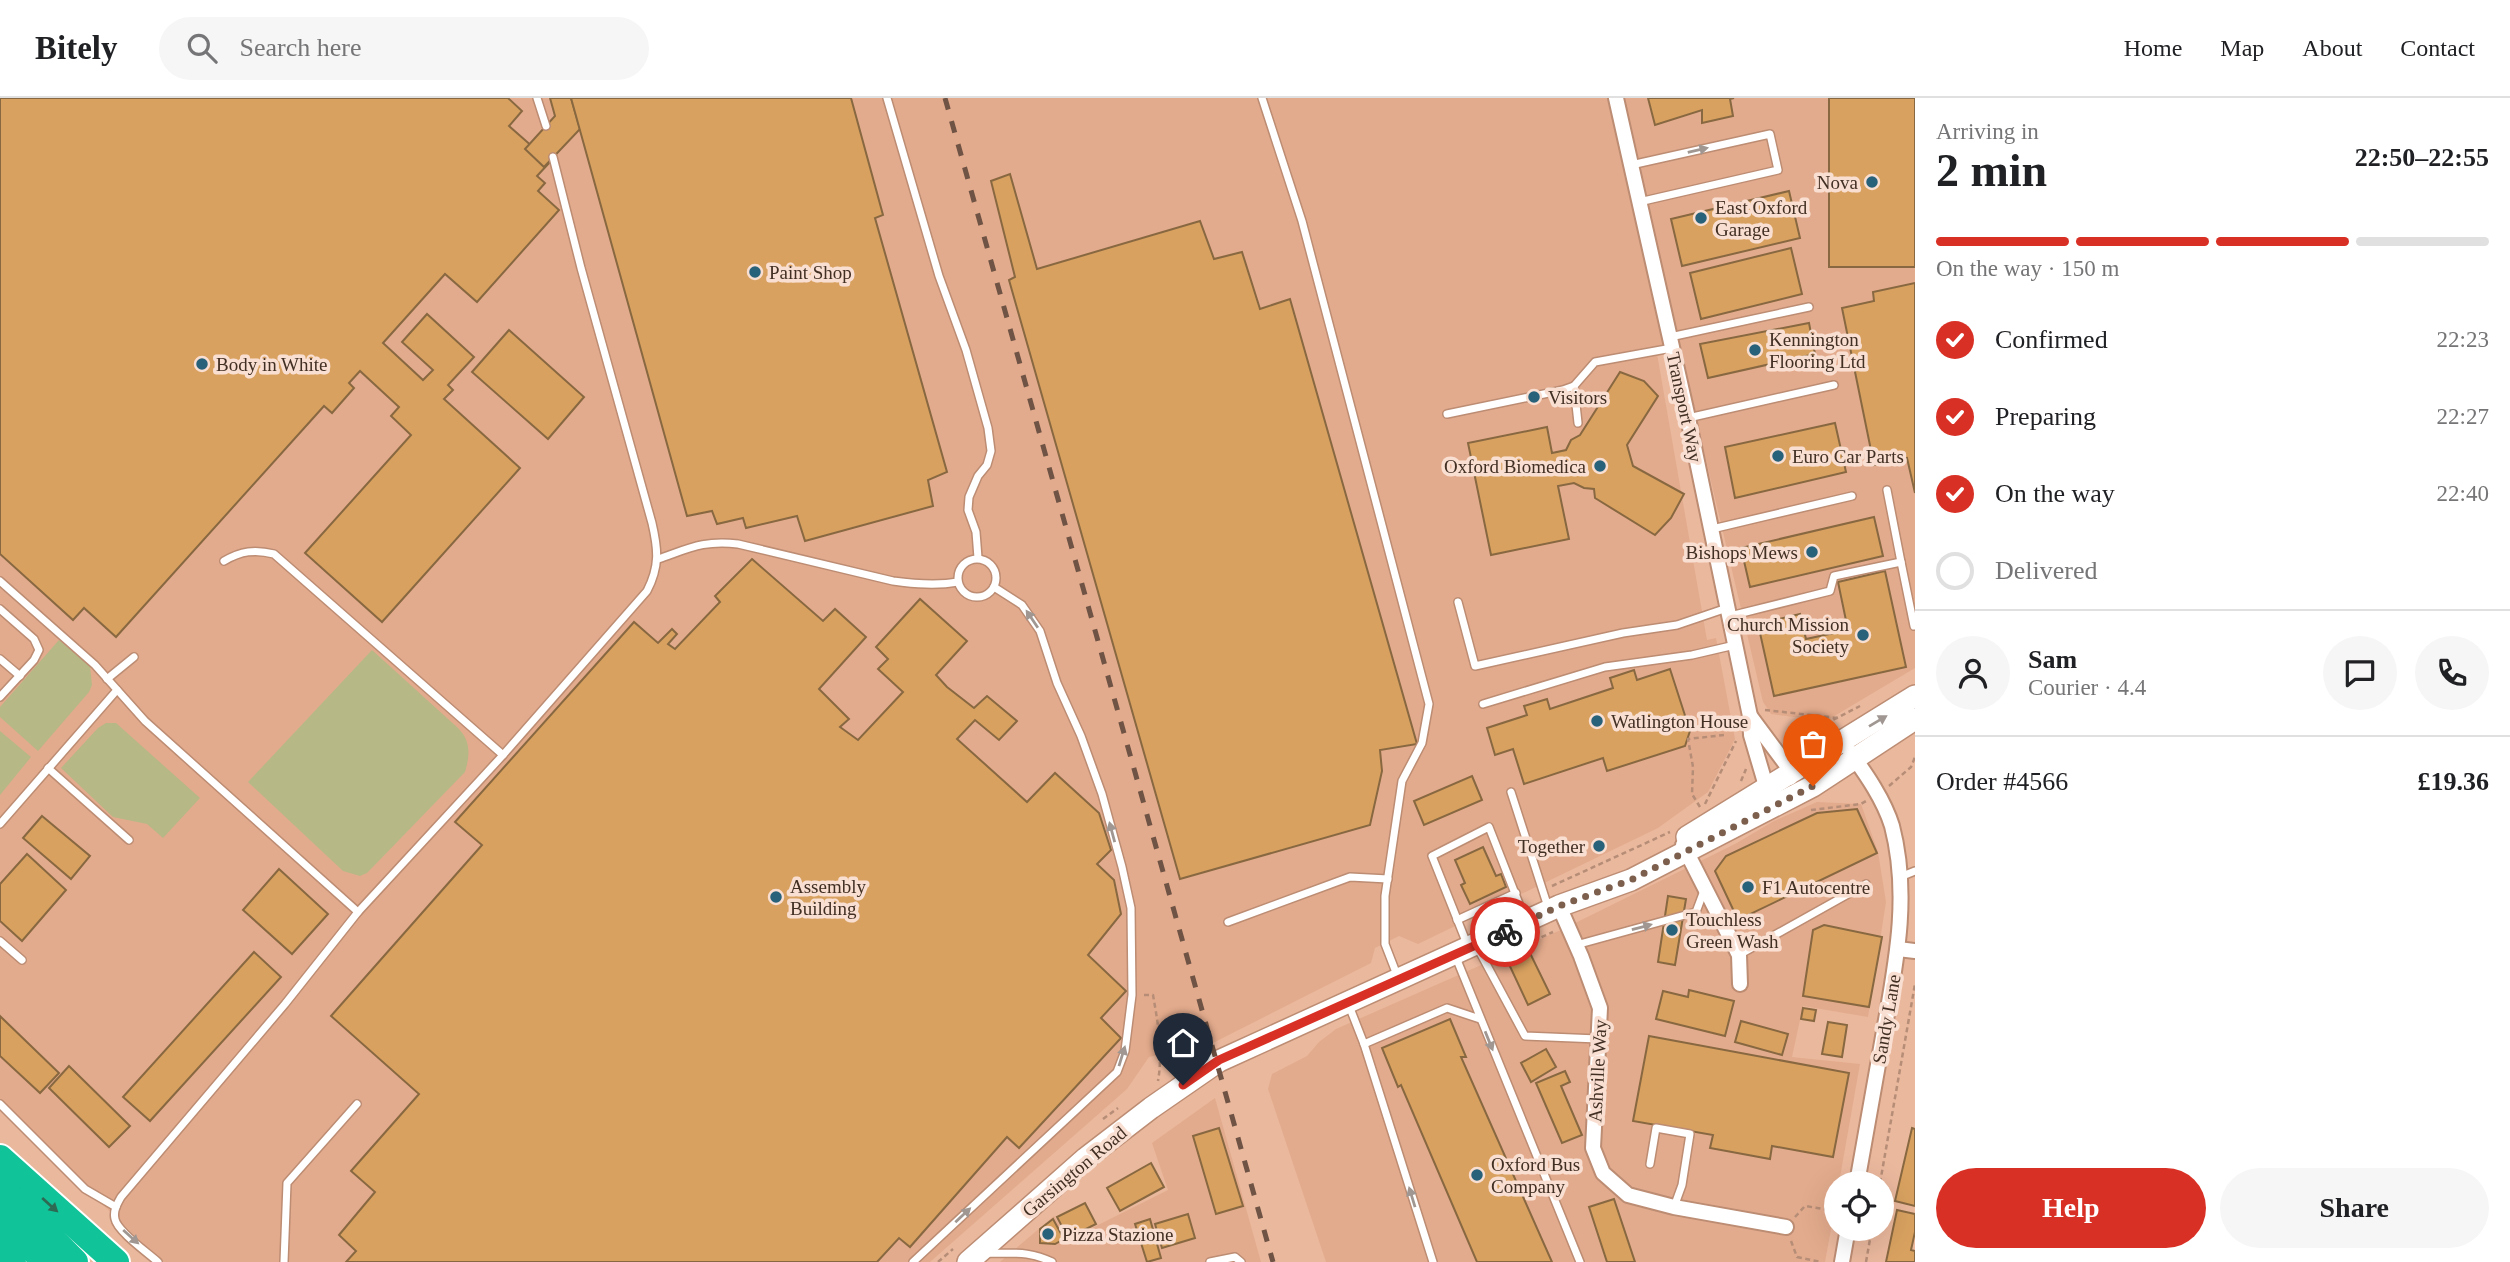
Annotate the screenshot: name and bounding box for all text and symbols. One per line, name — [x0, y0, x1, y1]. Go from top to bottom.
search box — [159, 17, 649, 80]
icon: search — [183, 29, 221, 67]
text: Bitely — [35, 30, 117, 66]
text: Search here — [239, 33, 361, 62]
text: Home — [2124, 35, 2182, 61]
text: Map — [2220, 35, 2264, 61]
text: About — [2302, 35, 2362, 61]
text: Contact — [2400, 35, 2475, 61]
text: Arriving in — [1936, 119, 2039, 144]
text: 22:50–22:55 — [2355, 143, 2489, 172]
one-way arrow — [1687, 144, 1709, 155]
text: 2 min — [1936, 145, 2047, 196]
place label: Nova — [1817, 172, 1859, 193]
marker: Nova — [1864, 174, 1880, 190]
place label: East Oxford Garage — [1715, 197, 1808, 240]
marker: East Oxford Garage — [1693, 210, 1709, 226]
text: On the way · 150 m — [1936, 256, 2119, 281]
place label: Paint Shop — [769, 262, 852, 283]
marker: Paint Shop — [747, 264, 763, 280]
icon: check — [1936, 321, 1974, 359]
text: Confirmed — [1995, 325, 2108, 354]
text: 22:23 — [2437, 327, 2489, 352]
place label: Kennington Flooring Ltd — [1769, 329, 1866, 372]
marker: Kennington Flooring Ltd — [1747, 342, 1763, 358]
street label: Transport Way — [1663, 350, 1707, 465]
place label: Body in White — [216, 354, 328, 375]
marker: Body in White — [194, 356, 210, 372]
place label: Visitors — [1548, 387, 1607, 408]
marker: Visitors — [1526, 389, 1542, 405]
icon: check — [1936, 398, 1974, 436]
text: Preparing — [1995, 402, 2096, 431]
text: 22:27 — [2437, 404, 2489, 429]
place label: Euro Car Parts — [1792, 446, 1904, 467]
marker: Euro Car Parts — [1770, 448, 1786, 464]
place label: Oxford Biomedica — [1444, 456, 1587, 477]
marker: Oxford Biomedica — [1592, 458, 1608, 474]
icon: check — [1936, 475, 1974, 513]
text: On the way — [1995, 479, 2115, 508]
text: 22:40 — [2437, 481, 2489, 506]
place label: Bishops Mews — [1686, 542, 1798, 563]
marker: Bishops Mews — [1804, 544, 1820, 560]
text: Delivered — [1995, 556, 2098, 585]
one-way arrow — [1026, 610, 1039, 629]
place label: Church Mission Society — [1727, 614, 1849, 657]
marker: Church Mission Society — [1855, 627, 1871, 643]
button: person — [1936, 636, 2010, 710]
button: chat — [2323, 636, 2397, 710]
button: phone — [2415, 636, 2489, 710]
text: Sam — [2028, 645, 2077, 674]
text: Courier · 4.4 — [2028, 675, 2146, 700]
place label: Watlington House — [1611, 711, 1748, 732]
marker: Watlington House — [1589, 713, 1605, 729]
pin — [1783, 714, 1843, 786]
one-way arrow — [1869, 714, 1888, 727]
icon: bag — [1794, 725, 1832, 763]
text: Order #4566 — [1936, 767, 2068, 796]
text: £19.36 — [2418, 767, 2489, 796]
one-way arrow — [1106, 820, 1117, 842]
place label: Together — [1518, 836, 1586, 857]
marker: Together — [1591, 838, 1607, 854]
place label: Assembly Building — [790, 876, 867, 919]
place label: F1 Autocentre — [1762, 877, 1870, 898]
marker: F1 Autocentre — [1740, 879, 1756, 895]
marker: Assembly Building — [768, 889, 784, 905]
courier — [1470, 897, 1540, 967]
place label: Touchless Green Wash — [1686, 909, 1779, 952]
icon: bike — [1486, 913, 1524, 951]
one-way arrow — [1632, 921, 1654, 932]
marker: Touchless Green Wash — [1664, 922, 1680, 938]
street label: Sandy Lane — [1868, 973, 1905, 1065]
pin — [1153, 1013, 1213, 1085]
street label: Ashville Way — [1584, 1018, 1611, 1123]
icon: home — [1164, 1024, 1202, 1062]
one-way arrow — [1483, 1031, 1494, 1052]
one-way arrow — [1118, 1045, 1128, 1066]
street label: Garsington Road — [1018, 1121, 1131, 1221]
place label: Oxford Bus Company — [1491, 1154, 1580, 1197]
marker: Oxford Bus Company — [1469, 1167, 1485, 1183]
button: Help — [1936, 1168, 2206, 1248]
button: Share — [2220, 1168, 2489, 1248]
map controls — [1824, 1171, 1894, 1241]
button: locate — [1824, 1171, 1894, 1241]
one-way arrow — [1406, 1186, 1417, 1207]
one-way arrow — [41, 1196, 58, 1212]
one-way arrow — [954, 1208, 971, 1224]
place label: Pizza Stazione — [1062, 1224, 1173, 1245]
marker: Pizza Stazione — [1040, 1226, 1056, 1242]
one-way arrow — [122, 1229, 139, 1245]

